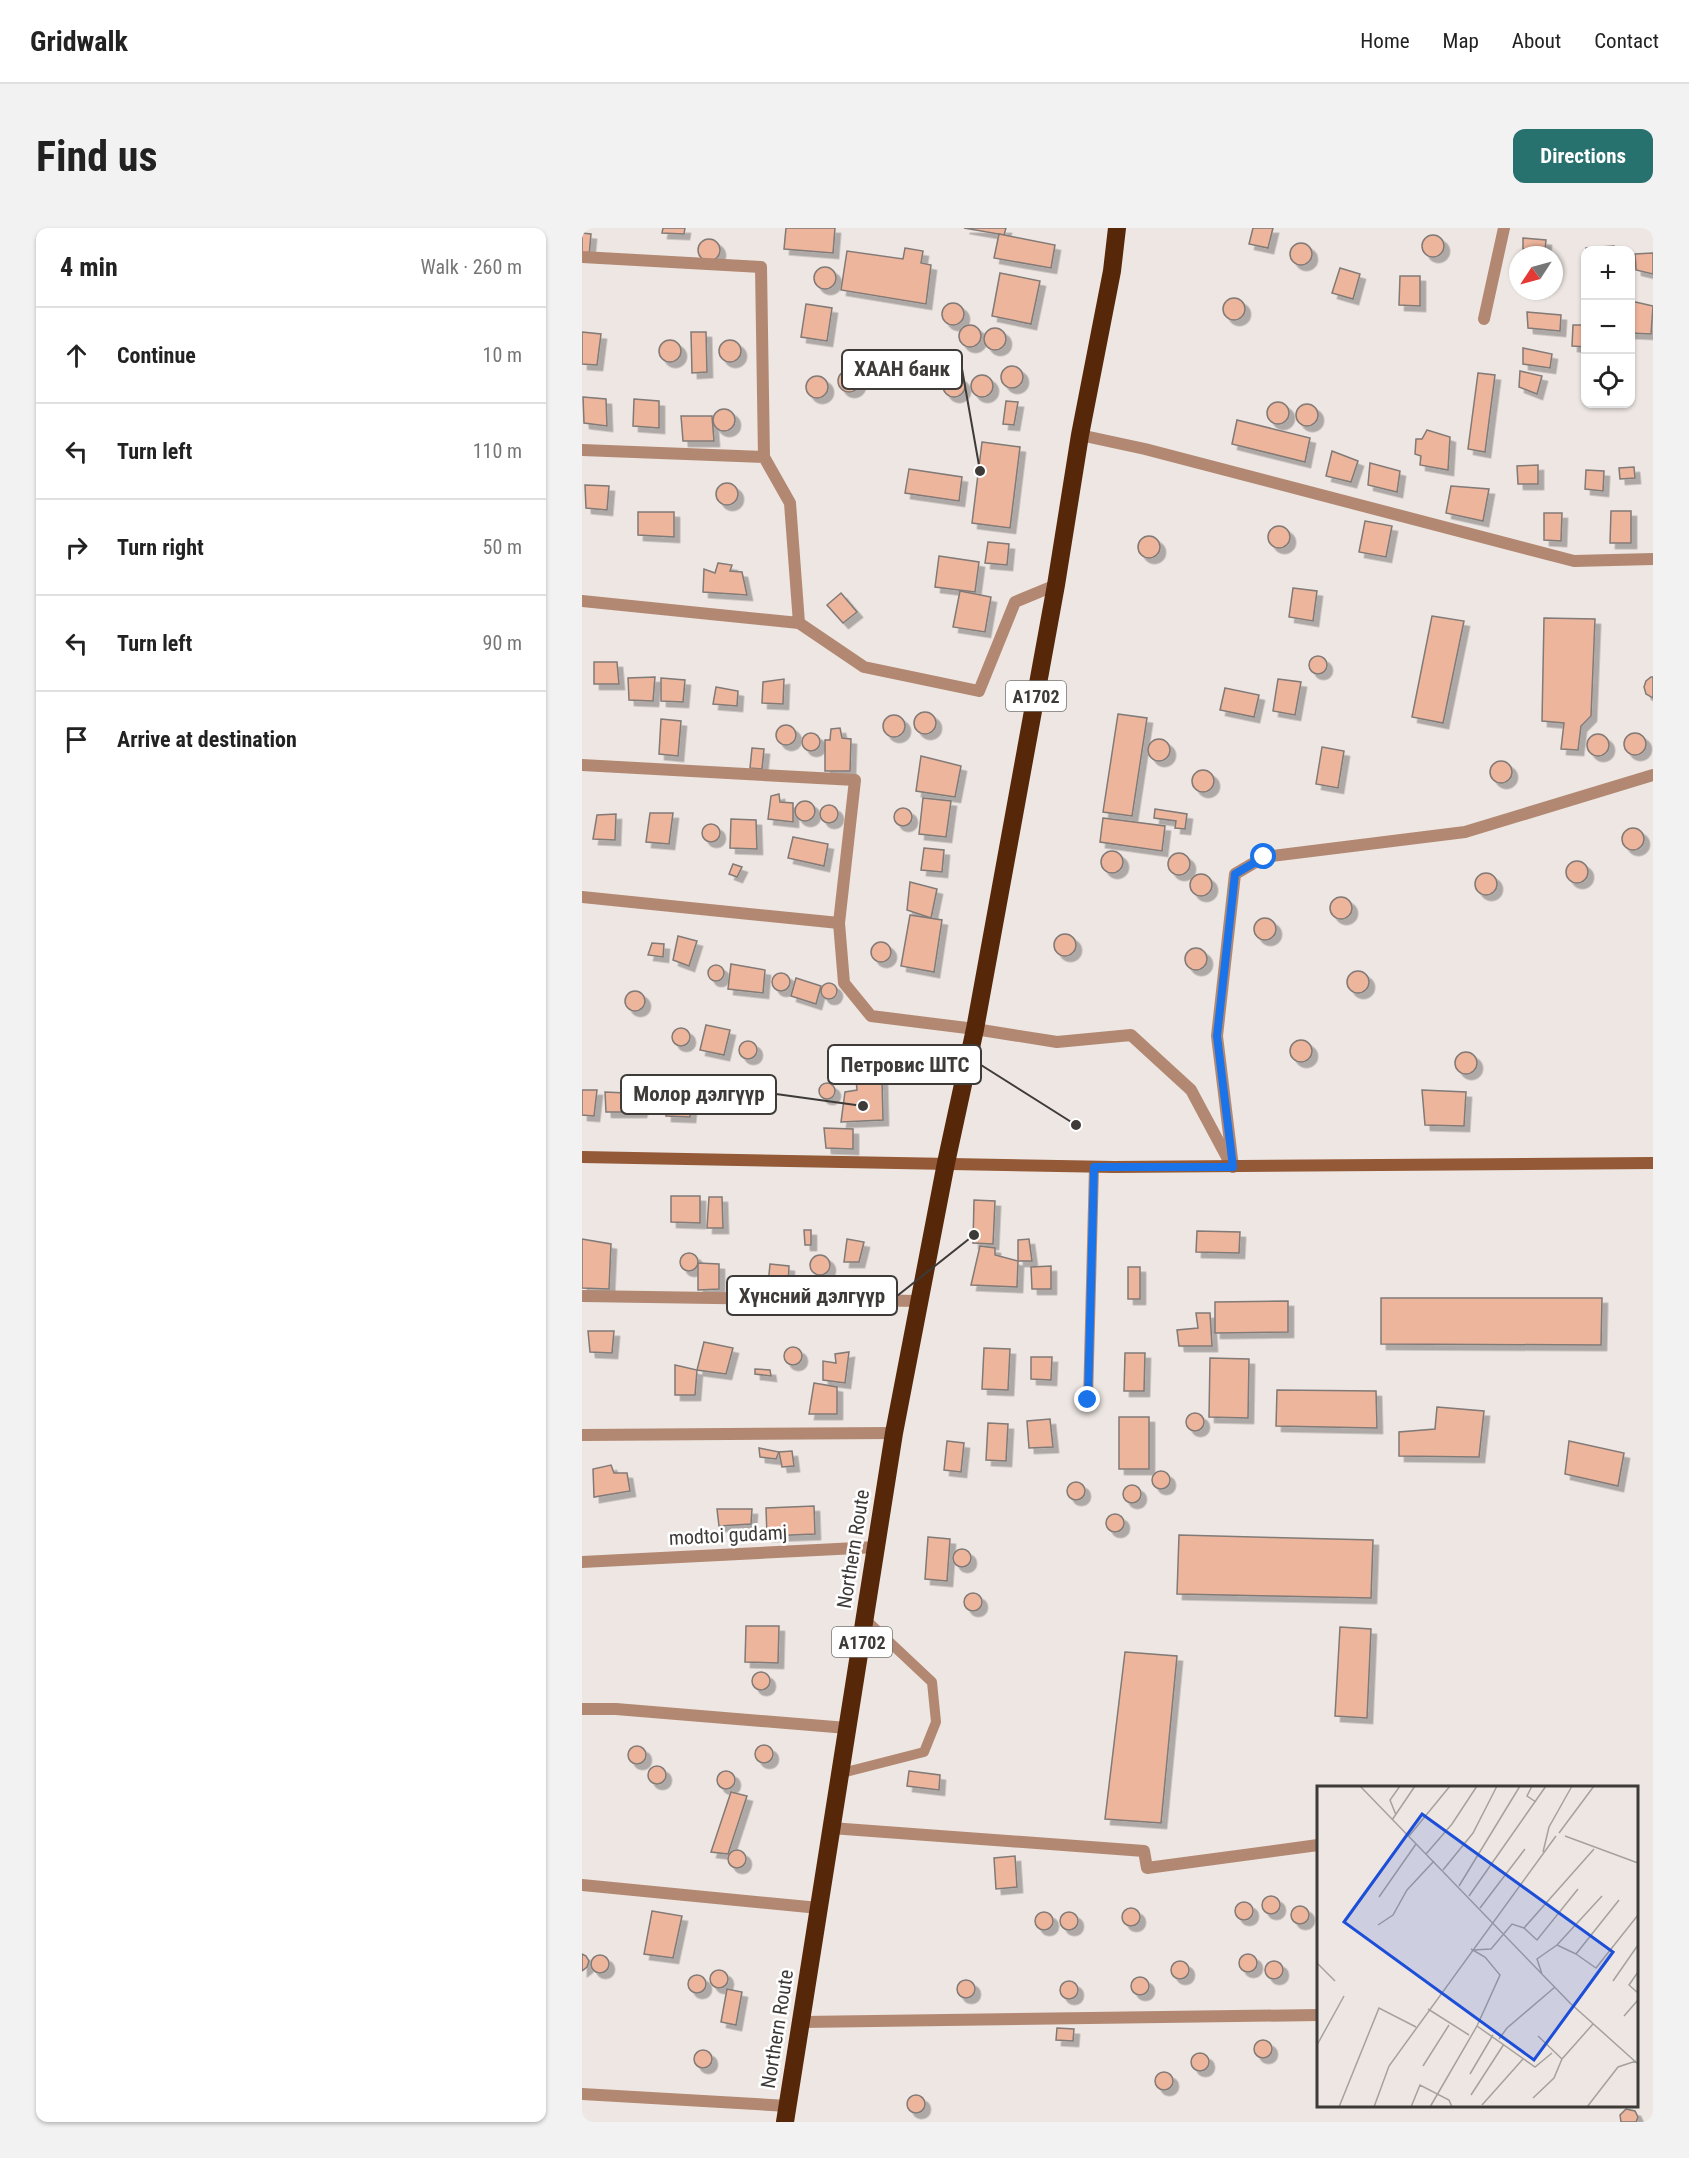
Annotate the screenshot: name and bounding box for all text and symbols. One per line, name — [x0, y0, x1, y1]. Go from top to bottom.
text: Gridwalk — [30, 25, 128, 58]
text: Home — [1360, 29, 1410, 53]
text: Map — [1443, 29, 1479, 53]
text: About — [1512, 29, 1561, 53]
text: Contact — [1594, 29, 1659, 53]
button: Directions — [1513, 129, 1653, 183]
text: Find us — [36, 132, 157, 181]
north arrow — [1509, 246, 1563, 300]
map controls — [1581, 246, 1635, 408]
button: + — [1581, 246, 1635, 300]
text: 4 min — [60, 252, 118, 282]
text: Walk · 260 m — [421, 255, 522, 279]
button: − — [1581, 300, 1635, 354]
icon: ahead — [60, 339, 93, 372]
text: Continue — [117, 343, 196, 368]
text: 10 m — [483, 343, 522, 367]
callout: ХААН банк — [842, 350, 962, 389]
button: locate — [1581, 354, 1635, 408]
text: ХААН банк — [854, 357, 950, 381]
icon: left — [60, 435, 93, 468]
text: Turn left — [117, 439, 192, 464]
text: 110 m — [473, 439, 522, 463]
icon: right — [60, 531, 93, 564]
text: Turn right — [117, 535, 204, 560]
text: 50 m — [483, 535, 522, 559]
icon: left — [60, 627, 93, 660]
text: Turn left — [117, 631, 192, 656]
text: 90 m — [483, 631, 522, 655]
road number: A1702 — [1006, 681, 1066, 711]
icon: arrive — [60, 723, 93, 756]
text: Arrive at destination — [117, 727, 297, 752]
route start — [1250, 843, 1276, 869]
callout: Петровис ШТС — [828, 1045, 981, 1084]
text: Петровис ШТС — [841, 1053, 969, 1077]
callout: Молор дэлгүүр — [621, 1075, 776, 1114]
text: Молор дэлгүүр — [633, 1082, 765, 1106]
callout: Хүнсний дэлгүүр — [727, 1276, 897, 1315]
text: Хүнсний дэлгүүр — [739, 1284, 885, 1308]
route end — [1074, 1386, 1100, 1412]
street label: Northern Route — [832, 1488, 874, 1610]
street label: modtoi gudamj — [668, 1520, 788, 1550]
road number: A1702 — [832, 1627, 892, 1657]
inset map — [1317, 1786, 1638, 2107]
street label: Northern Route — [756, 1968, 798, 2090]

